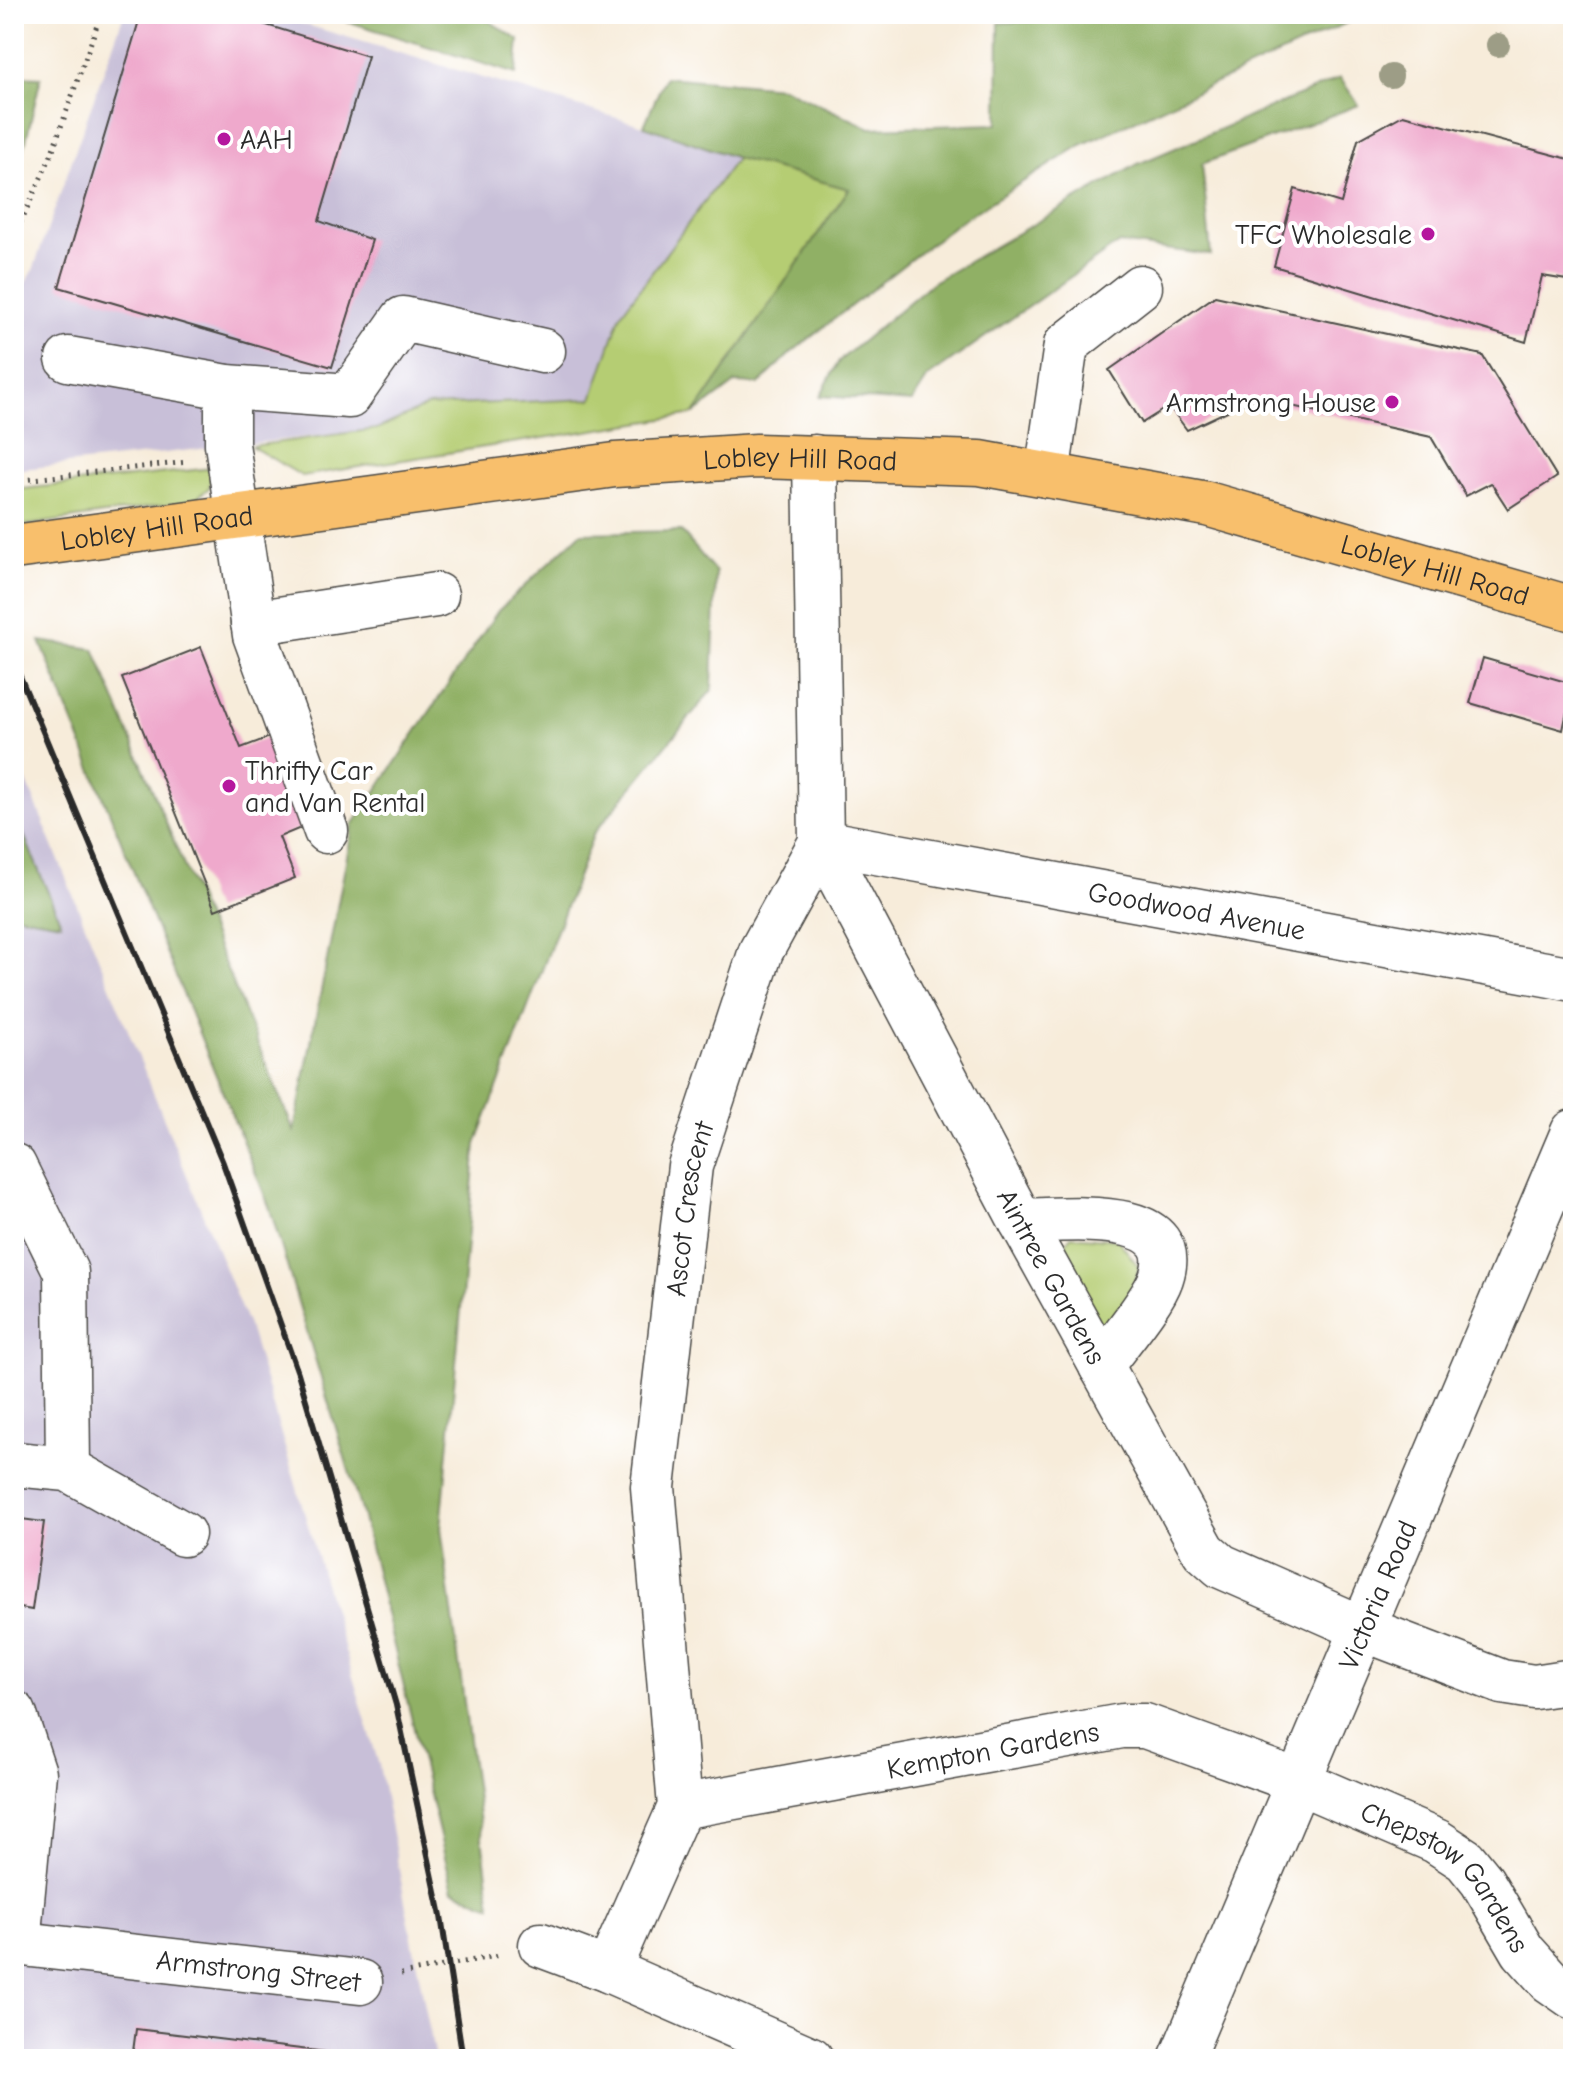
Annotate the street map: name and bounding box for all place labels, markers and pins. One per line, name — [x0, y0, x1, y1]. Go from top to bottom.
place label: AAH — [240, 124, 293, 156]
marker: AAH — [215, 130, 233, 148]
place label: TFC Wholesale — [1235, 219, 1412, 251]
marker: TFC Wholesale — [1419, 225, 1437, 243]
place label: Armstrong House — [1166, 387, 1376, 419]
marker: Armstrong House — [1383, 393, 1401, 411]
place label: Thrifty Car and Van Rental — [245, 755, 425, 819]
marker: Thrifty Car and Van Rental — [220, 777, 238, 795]

